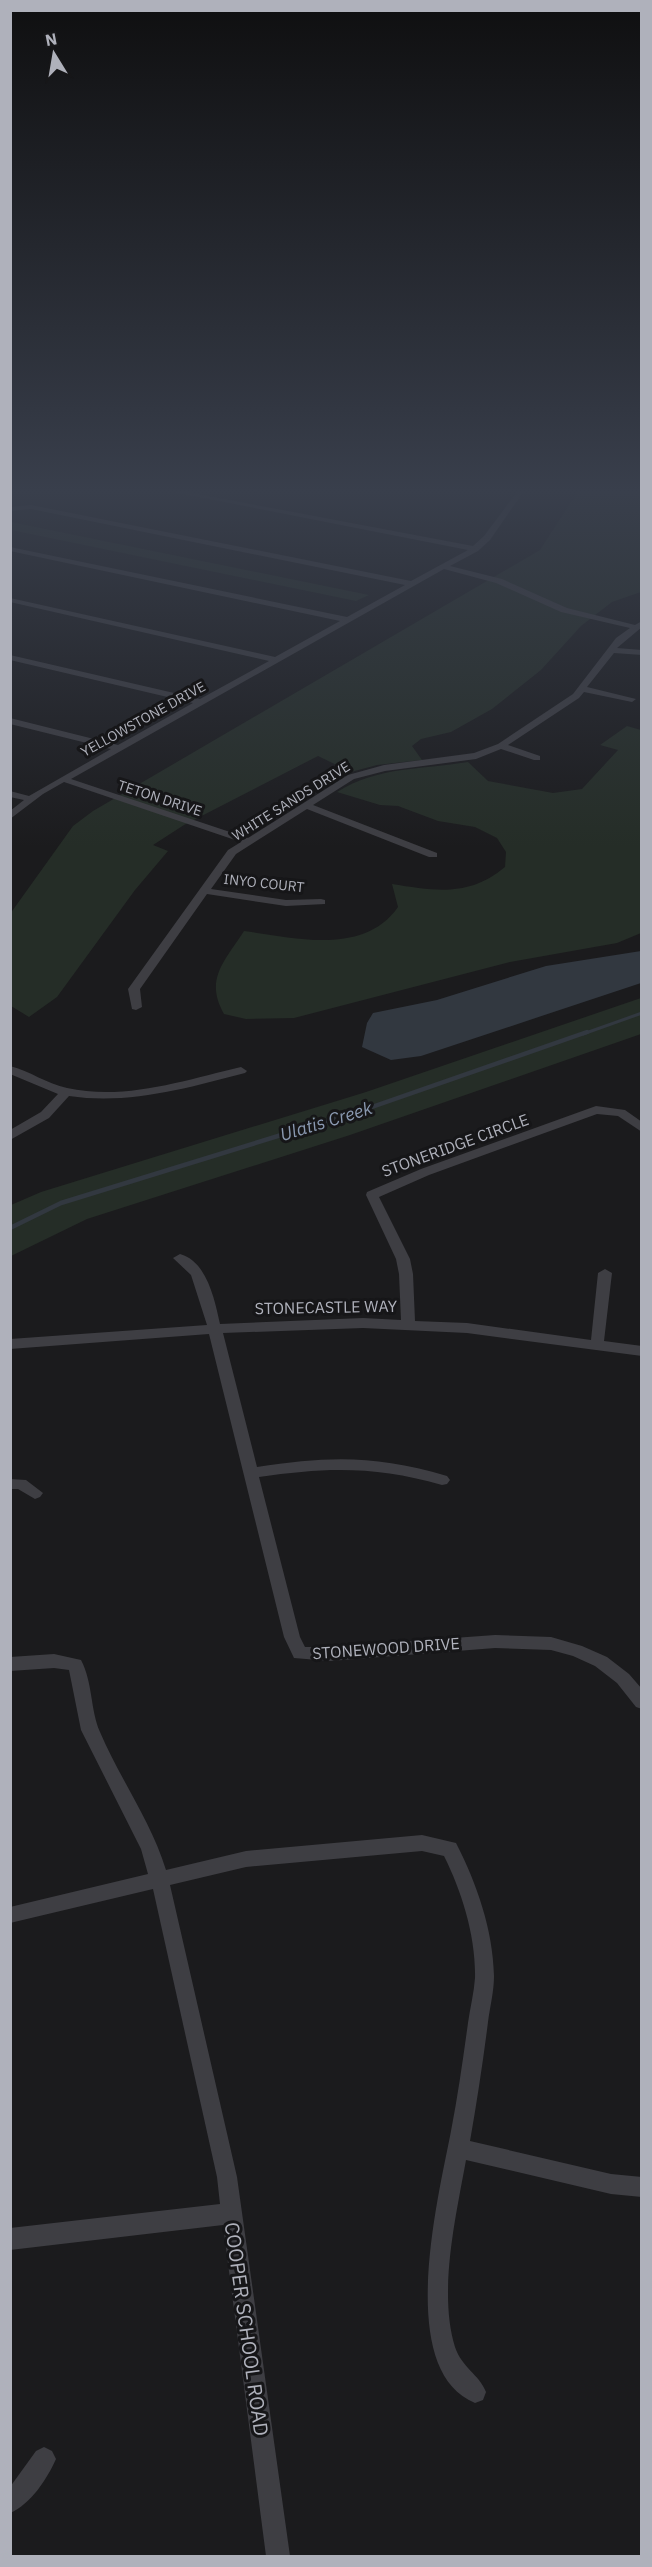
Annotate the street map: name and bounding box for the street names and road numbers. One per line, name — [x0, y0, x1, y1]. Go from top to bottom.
street label: YELLOWSTONE DRIVE — [77, 677, 209, 761]
street label: WHITE SANDS DRIVE — [229, 757, 353, 845]
street label: TETON DRIVE — [116, 776, 204, 820]
street label: INYO COURT — [223, 870, 305, 896]
street label: STONERIDGE CIRCLE — [379, 1109, 531, 1181]
street label: STONECASTLE WAY — [255, 1296, 398, 1318]
street label: STONEWOOD DRIVE — [312, 1633, 460, 1663]
street label: COOPER SCHOOL ROAD — [219, 2220, 275, 2438]

